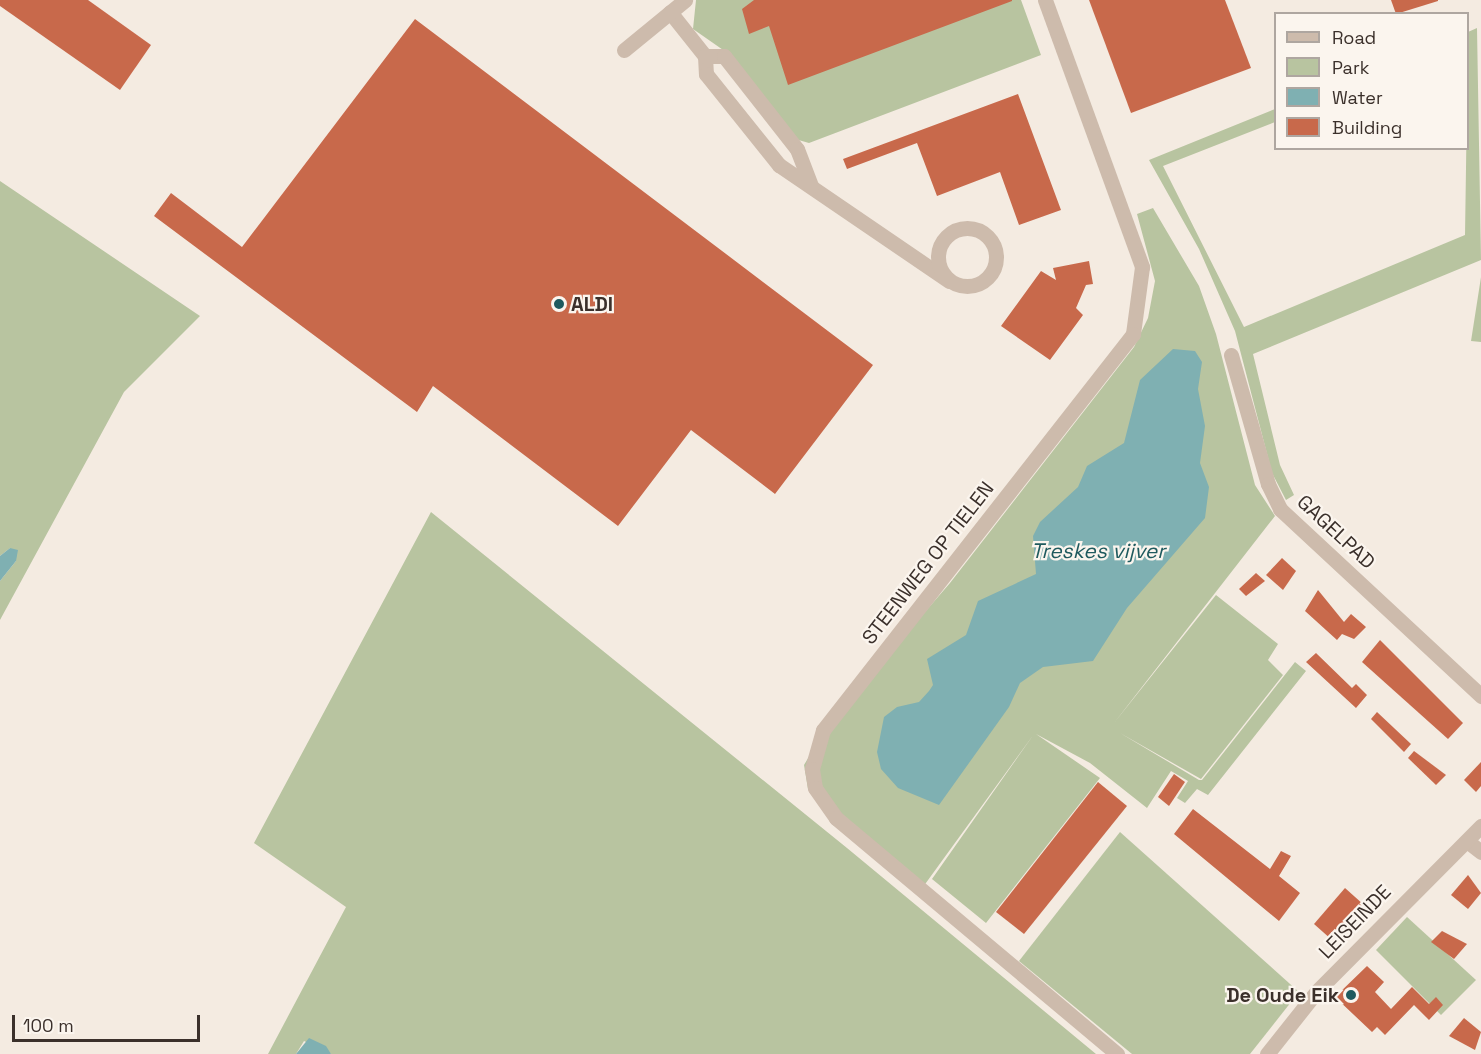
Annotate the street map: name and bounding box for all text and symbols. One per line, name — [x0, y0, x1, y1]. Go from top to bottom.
legend — [1274, 12, 1469, 150]
text: Road — [1332, 26, 1376, 49]
text: Park — [1332, 56, 1369, 79]
text: Water — [1332, 86, 1383, 109]
text: Building — [1332, 116, 1402, 139]
place label: ALDI — [571, 292, 613, 316]
marker: ALDI — [552, 297, 566, 311]
street label: STEENWEG OP TIELEN — [857, 477, 999, 649]
street label: GAGELPAD — [1292, 490, 1380, 574]
water label: Treskes vijver — [1031, 538, 1165, 564]
street label: LEISEINDE — [1314, 880, 1396, 964]
place label: De Oude Eik — [1226, 983, 1339, 1007]
marker: De Oude Eik — [1344, 988, 1358, 1002]
scale bar — [15, 1003, 202, 1041]
text: 100 m — [23, 1014, 74, 1037]

